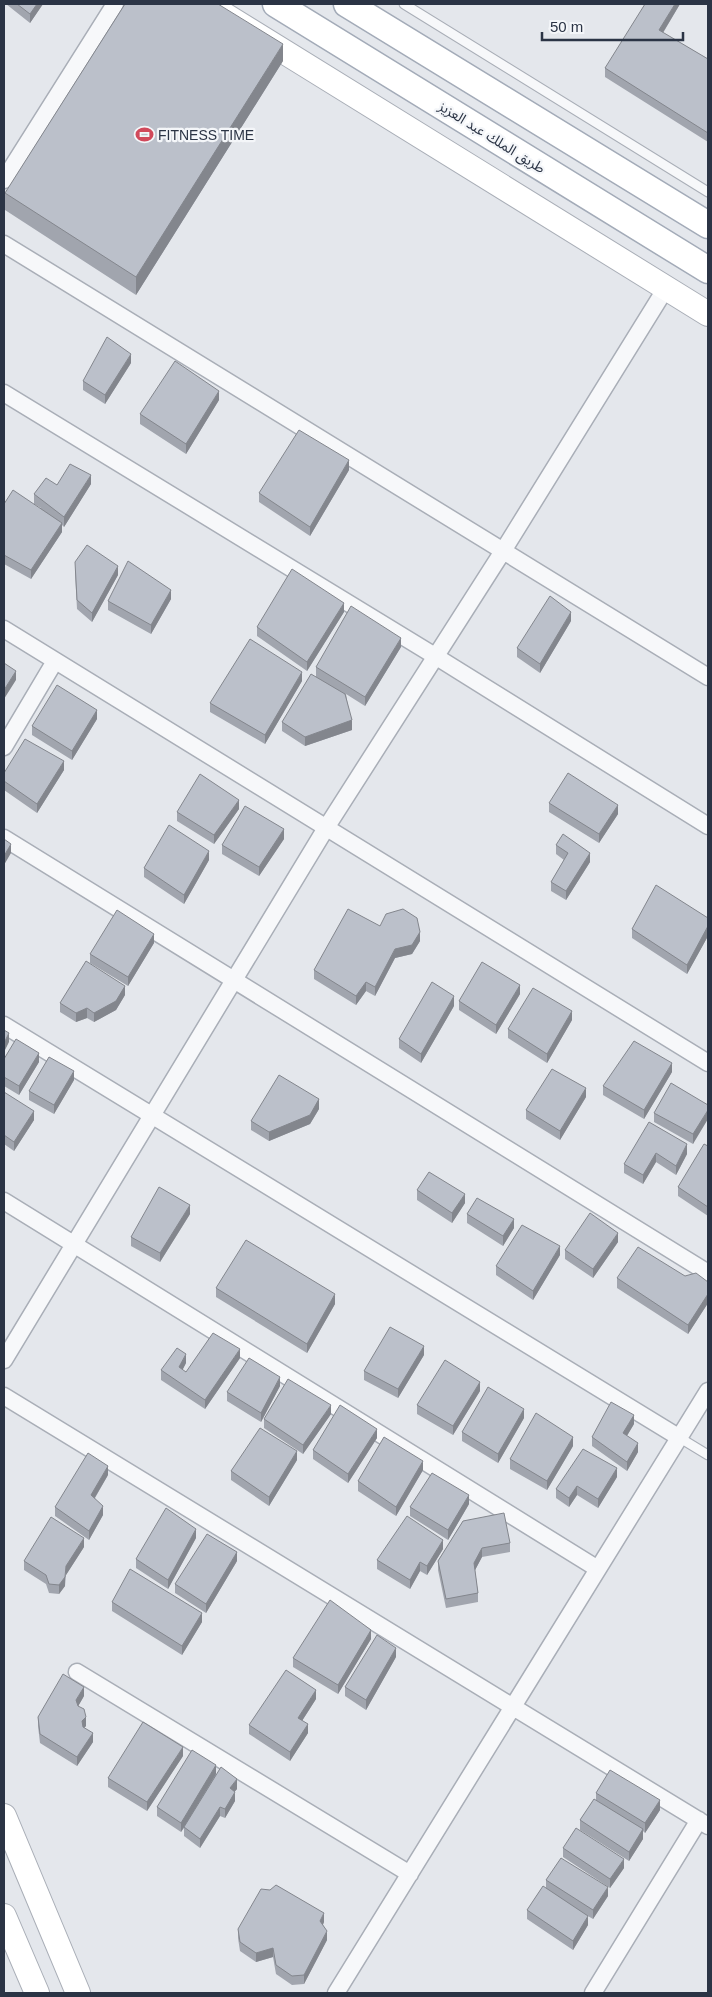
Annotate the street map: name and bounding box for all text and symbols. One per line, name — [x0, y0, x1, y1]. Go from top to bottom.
scale bar — [542, 10, 683, 42]
text: 50 m — [550, 18, 583, 35]
street label: طريق الملك عبد العزيز — [434, 97, 548, 178]
sports icon: FITNESS TIME — [134, 125, 154, 145]
place label: FITNESS TIME — [158, 127, 254, 143]

